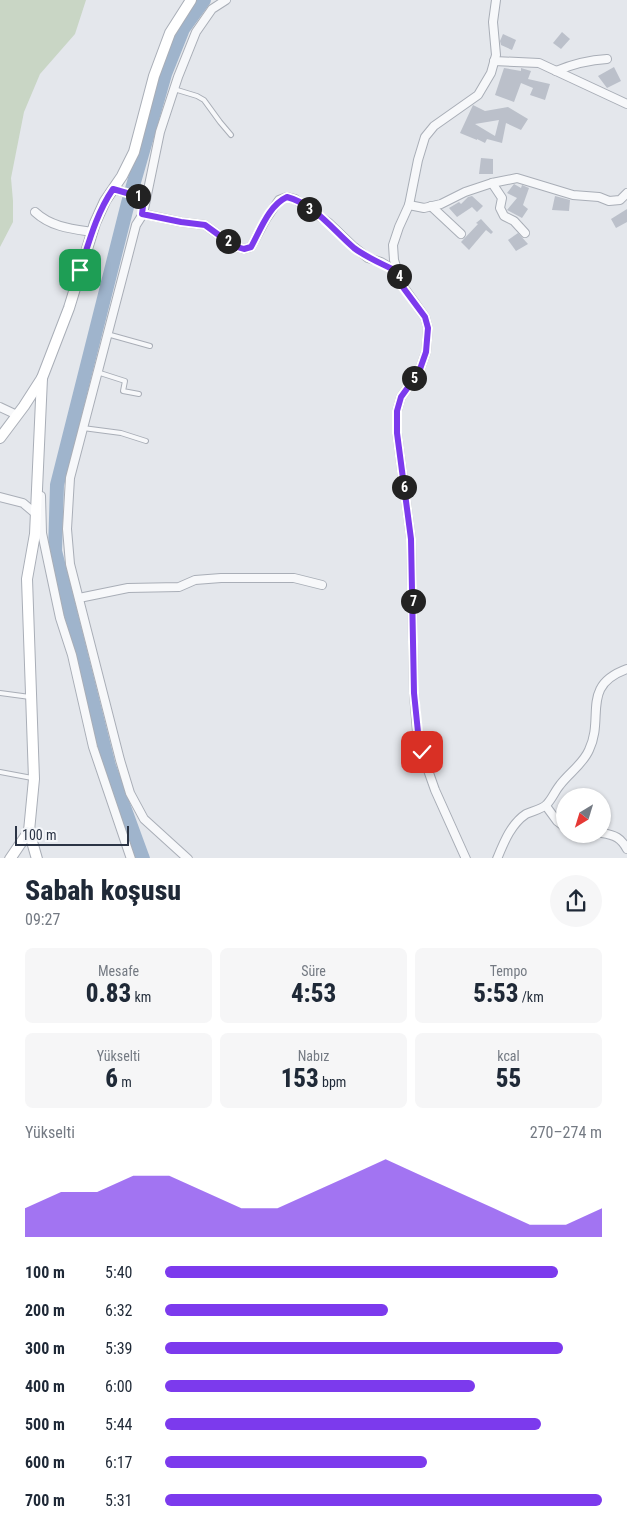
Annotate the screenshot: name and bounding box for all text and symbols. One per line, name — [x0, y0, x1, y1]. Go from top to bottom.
pin: 1 — [126, 184, 150, 208]
text: 1 — [135, 188, 142, 204]
pin: 3 — [296, 196, 322, 222]
text: 3 — [306, 201, 313, 217]
pin: 2 — [216, 228, 240, 254]
text: 2 — [225, 233, 232, 249]
pin — [59, 249, 101, 291]
icon: arrive — [66, 256, 94, 284]
pin: 4 — [386, 264, 412, 288]
text: 4 — [396, 268, 403, 284]
pin: 5 — [402, 366, 426, 390]
text: 5 — [411, 370, 418, 386]
pin: 6 — [392, 474, 416, 500]
text: 6 — [401, 479, 408, 495]
pin: 7 — [400, 588, 426, 614]
text: 7 — [410, 593, 417, 609]
pin — [401, 731, 443, 773]
icon: check — [408, 738, 436, 766]
north arrow — [556, 788, 611, 842]
map controls — [556, 788, 611, 843]
scale bar — [15, 824, 129, 847]
text: 100 m — [22, 827, 57, 843]
text: Sabah koşusu — [25, 874, 181, 907]
button: share — [550, 875, 602, 927]
text: 09:27 — [25, 910, 60, 929]
text: Mesafe — [98, 963, 139, 979]
text: Süre — [301, 963, 326, 979]
text: Tempo — [490, 963, 527, 979]
text: 0.83 — [86, 979, 131, 1008]
text: 4:53 — [291, 979, 336, 1008]
text: 5:53 — [473, 979, 518, 1008]
text: km — [131, 989, 151, 1005]
text: /km — [518, 989, 544, 1005]
text: Yükselti — [97, 1048, 140, 1064]
text: Nabız — [298, 1048, 329, 1064]
text: kcal — [497, 1048, 520, 1064]
text: 6 — [105, 1064, 118, 1093]
text: 153 — [281, 1064, 319, 1093]
text: 55 — [496, 1064, 521, 1093]
text: m — [118, 1074, 132, 1090]
text: bpm — [319, 1074, 346, 1090]
text: Yükselti — [25, 1123, 75, 1142]
text: 270–274 m — [530, 1123, 602, 1142]
text: 100 m — [25, 1263, 65, 1282]
text: 5:40 — [105, 1263, 132, 1282]
text: 200 m — [25, 1301, 65, 1320]
text: 6:32 — [105, 1301, 132, 1320]
text: 300 m — [25, 1339, 65, 1358]
text: 5:39 — [105, 1339, 132, 1358]
text: 400 m — [25, 1377, 65, 1396]
text: 6:00 — [105, 1377, 132, 1396]
text: 500 m — [25, 1415, 65, 1434]
text: 5:44 — [105, 1415, 132, 1434]
text: 600 m — [25, 1453, 65, 1472]
text: 6:17 — [105, 1453, 132, 1472]
text: 700 m — [25, 1491, 65, 1510]
text: 5:31 — [105, 1491, 132, 1510]

